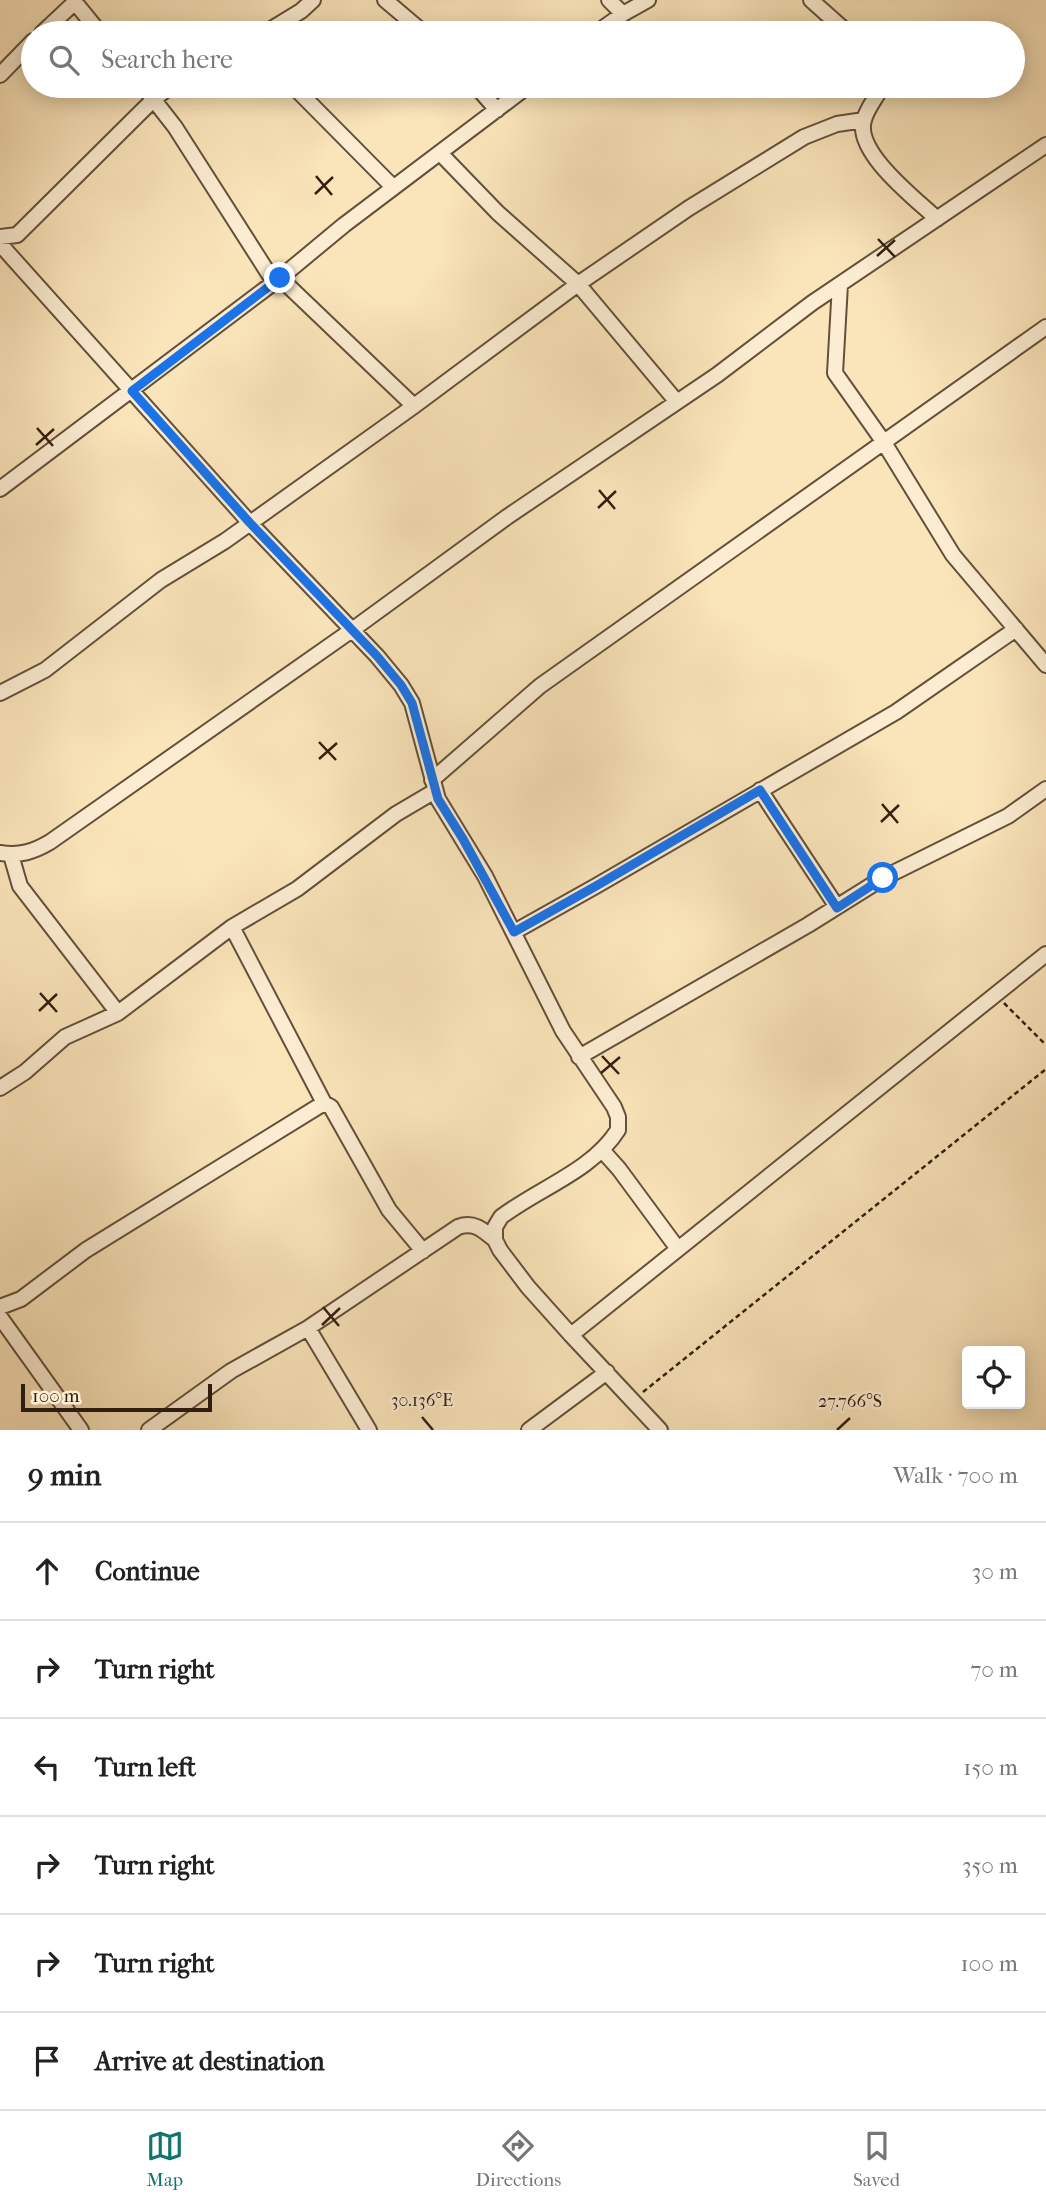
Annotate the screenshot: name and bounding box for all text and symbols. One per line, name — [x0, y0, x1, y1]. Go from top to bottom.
search box — [21, 21, 1025, 98]
icon: search — [45, 41, 83, 79]
text: Search here — [101, 44, 233, 75]
route end — [264, 262, 295, 293]
route start — [867, 862, 898, 893]
map controls — [962, 1346, 1025, 1409]
button: locate — [962, 1346, 1025, 1409]
scale bar — [21, 1381, 212, 1413]
text: 100 m — [32, 1385, 80, 1407]
text: 30.136°E — [391, 1390, 453, 1411]
text: 27.766°S — [818, 1391, 882, 1412]
text: 9 min — [28, 1458, 101, 1493]
text: Walk · 700 m — [893, 1462, 1018, 1489]
icon: ahead — [28, 1552, 66, 1590]
text: Continue — [95, 1556, 200, 1587]
text: 30 m — [972, 1558, 1018, 1585]
icon: right — [28, 1650, 66, 1688]
text: Turn right — [95, 1654, 215, 1685]
text: 70 m — [970, 1656, 1018, 1683]
icon: left — [28, 1748, 66, 1786]
text: Turn left — [95, 1752, 196, 1783]
text: 150 m — [963, 1754, 1018, 1781]
icon: right — [28, 1846, 66, 1884]
text: Turn right — [95, 1850, 215, 1881]
text: 350 m — [962, 1852, 1018, 1879]
icon: right — [28, 1944, 66, 1982]
text: Turn right — [95, 1948, 215, 1979]
text: 100 m — [960, 1950, 1018, 1977]
icon: arrive — [28, 2042, 66, 2080]
text: Arrive at destination — [95, 2046, 325, 2077]
tab: Map — [146, 2127, 184, 2191]
tab: Directions — [476, 2127, 561, 2191]
tab: Saved — [853, 2127, 900, 2191]

